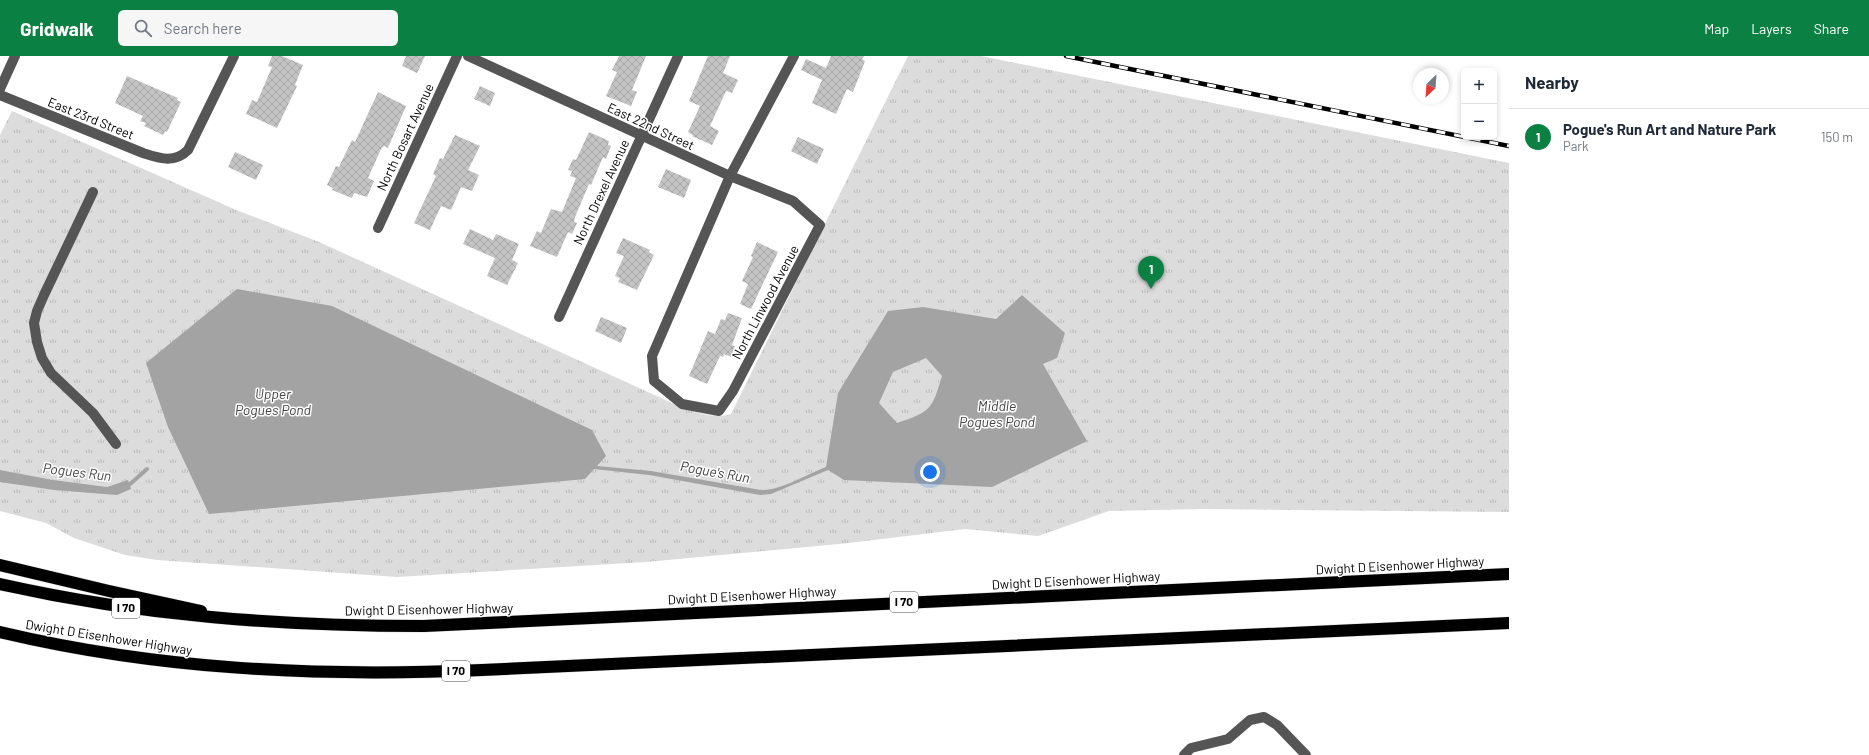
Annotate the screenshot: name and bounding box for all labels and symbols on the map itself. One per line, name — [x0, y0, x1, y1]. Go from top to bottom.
north arrow — [1413, 68, 1449, 104]
street label: North Bosart Avenue — [373, 81, 437, 193]
street label: East 23rd Street — [46, 93, 136, 143]
street label: East 22nd Street — [605, 99, 697, 153]
street label: North Drexel Avenue — [570, 137, 632, 247]
street label: North Linwood Avenue — [728, 242, 802, 362]
pin: 1 — [1138, 256, 1164, 289]
water label: Upper Pogues Pond — [235, 385, 312, 418]
water label: Middle Pogues Pond — [959, 397, 1036, 430]
water label: Pogue's Run — [679, 457, 751, 486]
water label: Pogues Run — [42, 459, 112, 484]
your location — [920, 462, 940, 482]
street label: Dwight D Eisenhower Highway — [1315, 553, 1485, 577]
street label: Dwight D Eisenhower Highway — [991, 568, 1161, 592]
street label: Dwight D Eisenhower Highway — [667, 583, 837, 607]
road number: I 70 — [890, 592, 918, 612]
road number: I 70 — [112, 598, 140, 618]
street label: Dwight D Eisenhower Highway — [345, 600, 513, 618]
street label: Dwight D Eisenhower Highway — [25, 616, 193, 658]
road number: I 70 — [442, 661, 470, 681]

